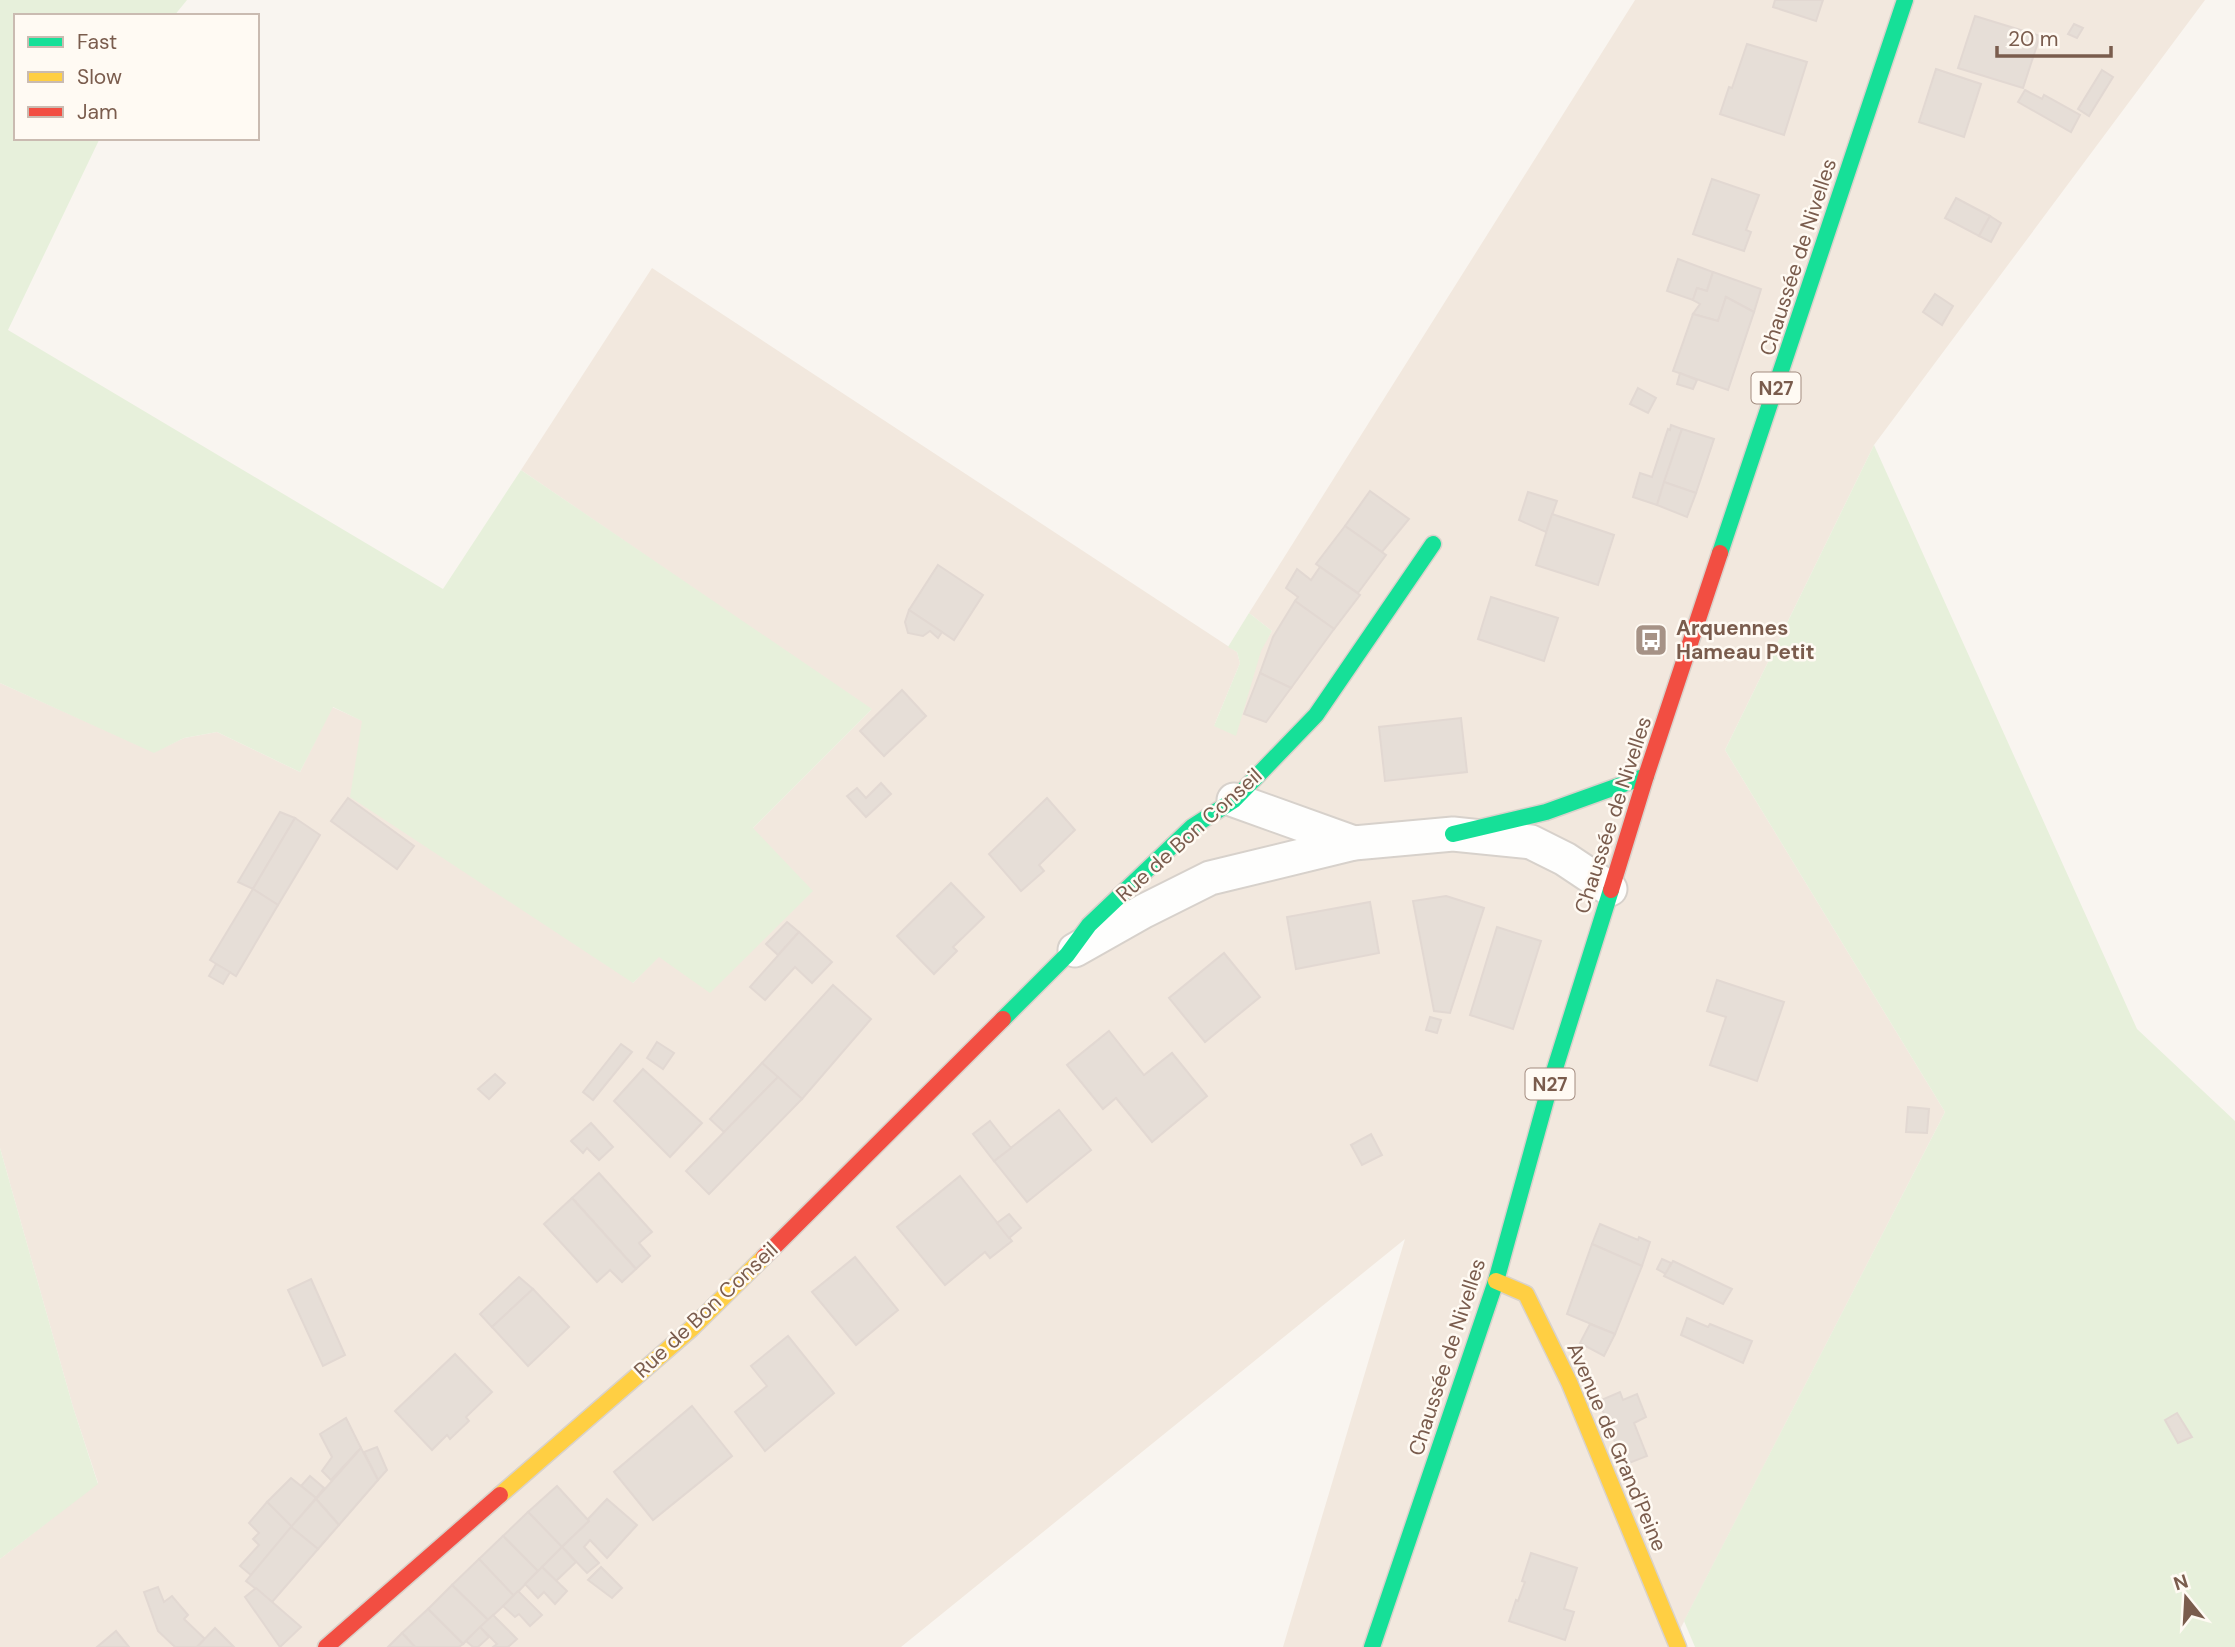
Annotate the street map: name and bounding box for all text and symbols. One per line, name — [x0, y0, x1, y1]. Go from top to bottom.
legend — [14, 14, 259, 140]
scale bar — [1997, 14, 2111, 58]
text: 20 m — [2008, 25, 2059, 53]
text: Fast — [77, 28, 117, 56]
text: Slow — [77, 63, 122, 91]
text: Jam — [77, 98, 118, 126]
street label: Chaussée de Nivelles — [1753, 155, 1843, 359]
road number: N27 — [1752, 372, 1800, 404]
place label: Arquennes Hameau Petit — [1676, 614, 1815, 666]
bus stop icon: Arquennes Hameau Petit — [1632, 621, 1670, 659]
street label: Chaussée de Nivelles — [1568, 713, 1658, 917]
street label: Rue de Bon Conseil — [1110, 762, 1268, 908]
road number: N27 — [1526, 1068, 1574, 1100]
street label: Rue de Bon Conseil — [628, 1236, 784, 1384]
street label: Chaussée de Nivelles — [1402, 1255, 1492, 1459]
street label: Avenue de Grand'Peine — [1560, 1339, 1674, 1556]
north arrow — [2151, 1563, 2221, 1633]
text: N — [2170, 1568, 2191, 1596]

